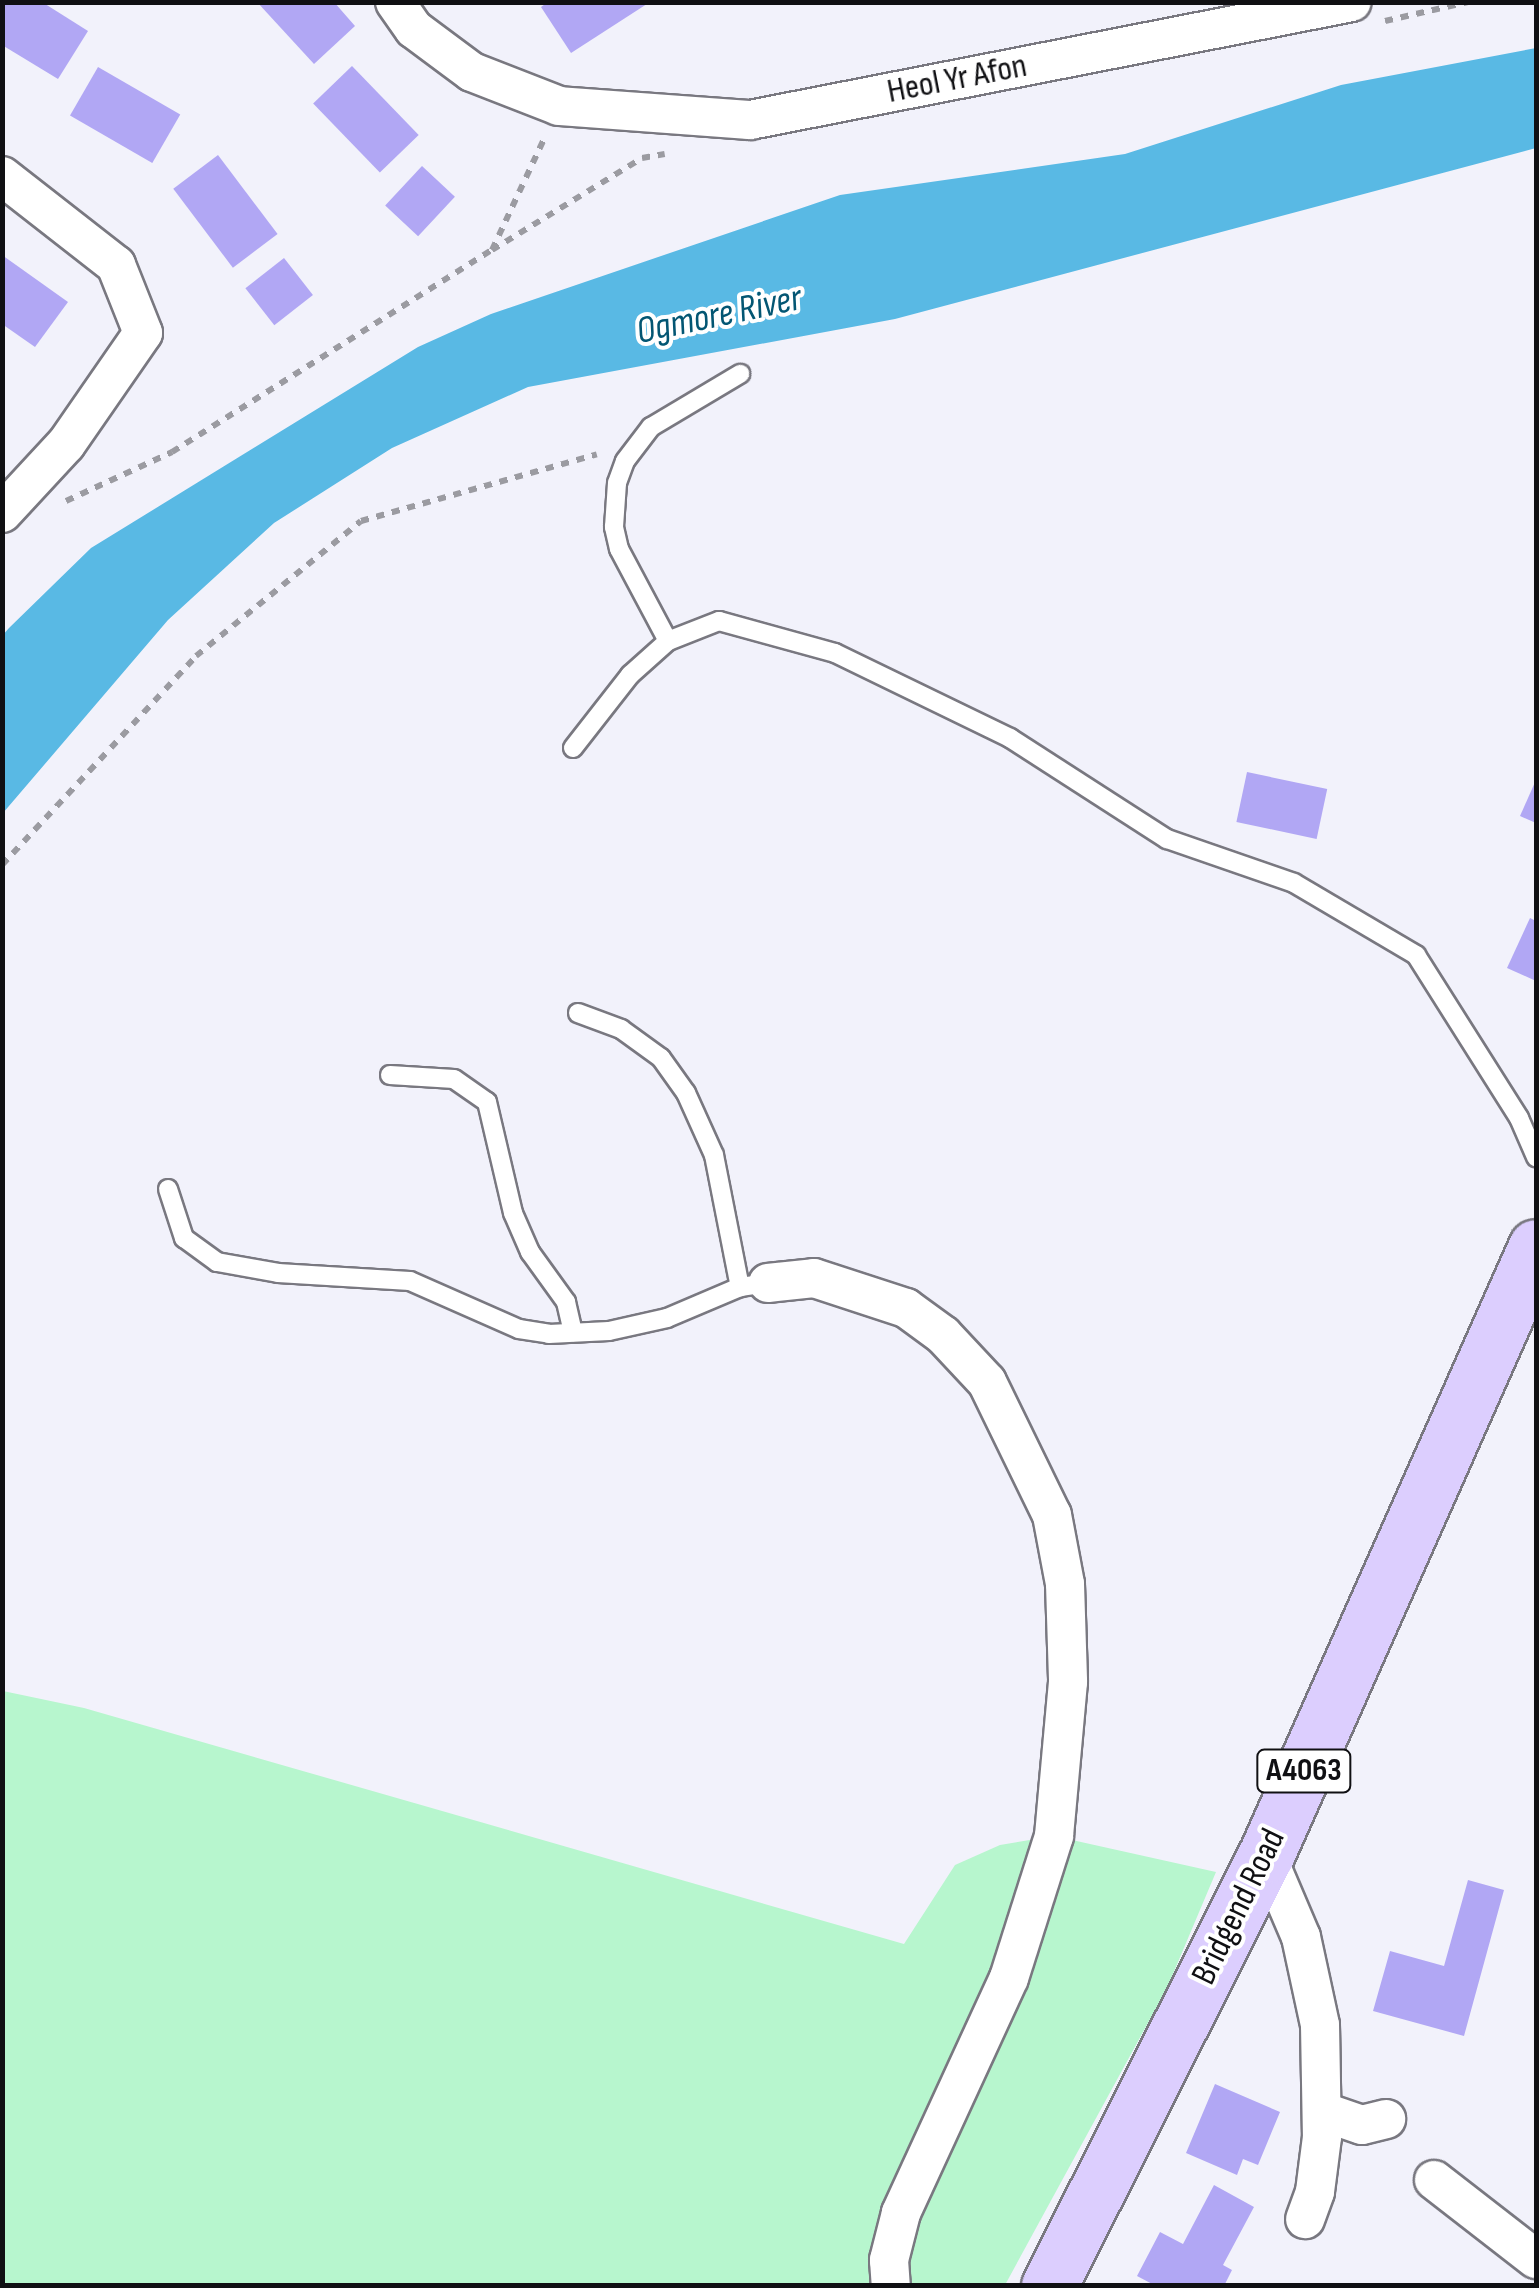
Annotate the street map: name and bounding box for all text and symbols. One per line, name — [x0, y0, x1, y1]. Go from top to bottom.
street label: Heol Yr Afon — [884, 45, 1030, 113]
water label: Ogmore River — [632, 275, 806, 355]
road number: A4063 — [1254, 1744, 1354, 1798]
street label: Bridgend Road — [1183, 1822, 1295, 1992]

